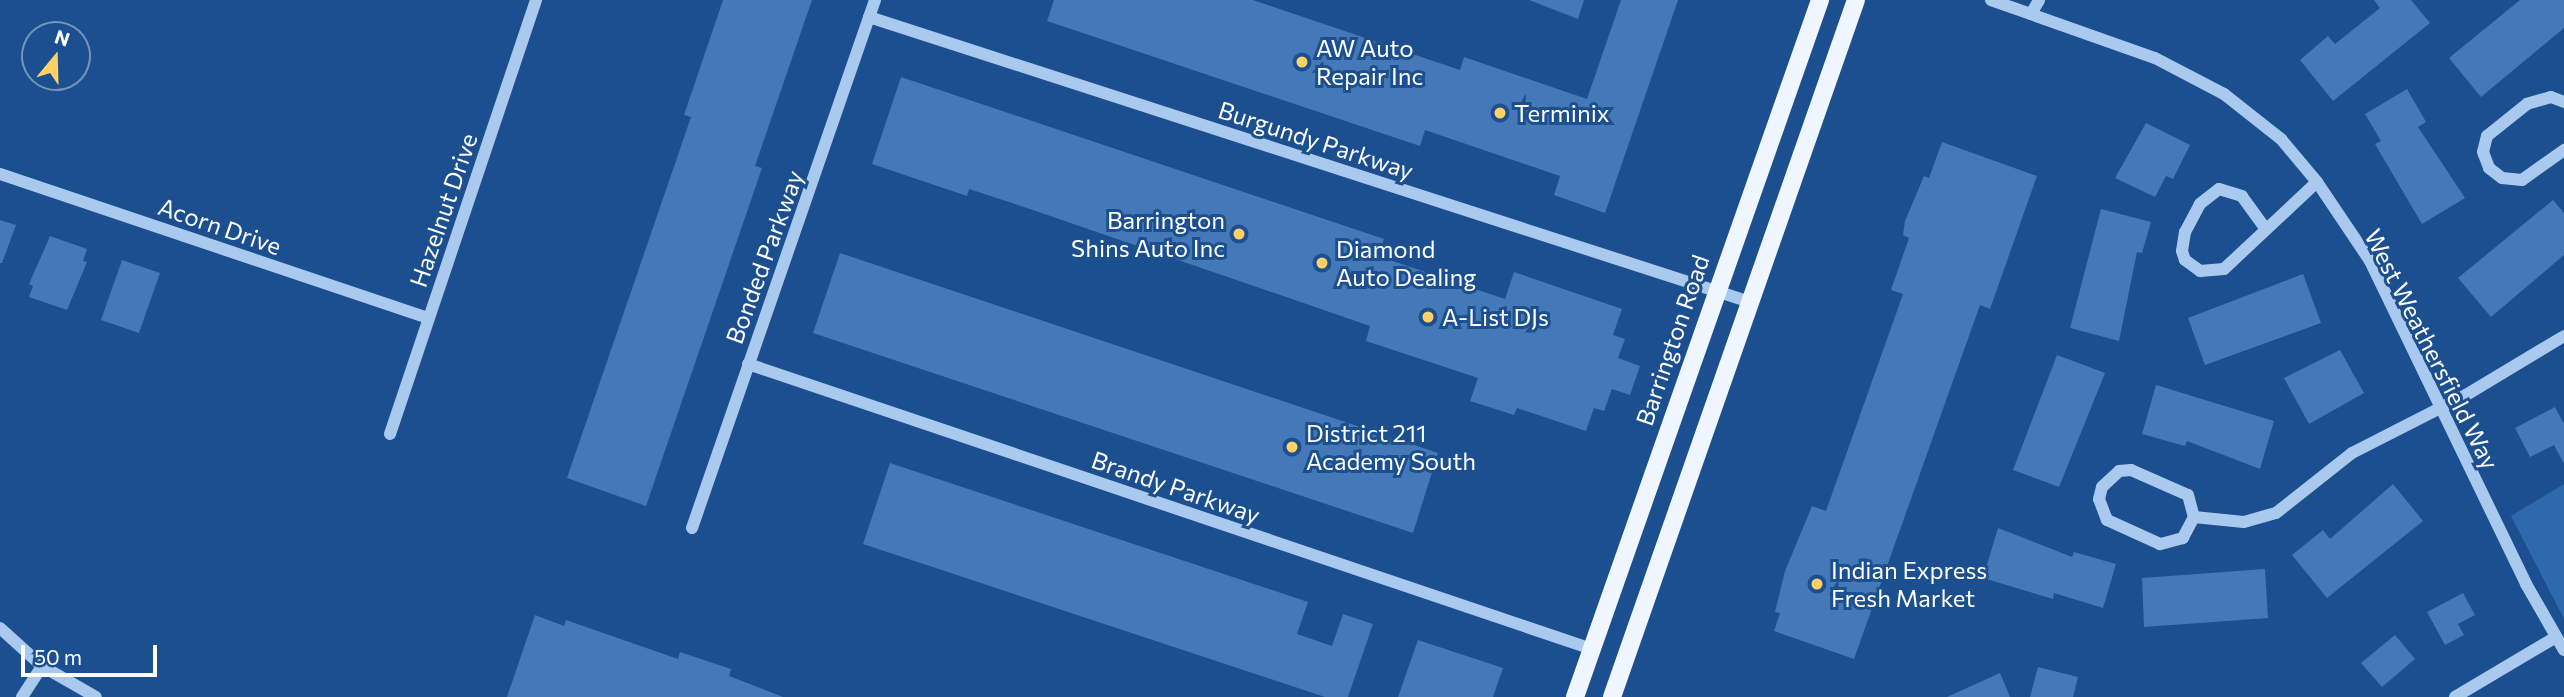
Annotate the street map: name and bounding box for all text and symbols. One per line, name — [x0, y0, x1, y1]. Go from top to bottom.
north arrow — [21, 21, 91, 91]
text: N — [52, 24, 73, 51]
place label: AW Auto Repair Inc — [1316, 34, 1423, 90]
marker: AW Auto Repair Inc — [1294, 54, 1310, 70]
street label: Burgundy Parkway — [1215, 95, 1417, 185]
place label: Terminix — [1514, 99, 1610, 127]
marker: Terminix — [1492, 105, 1508, 121]
street label: Hazelnut Drive — [403, 129, 483, 291]
street label: Bonded Parkway — [719, 166, 809, 348]
street label: Acorn Drive — [155, 192, 285, 260]
place label: Barrington Shins Auto Inc — [1071, 206, 1225, 262]
street label: West Weathersfield Way — [2359, 224, 2505, 474]
marker: Barrington Shins Auto Inc — [1231, 226, 1247, 242]
place label: Diamond Auto Dealing — [1336, 235, 1476, 291]
street label: Barrington Road — [1629, 251, 1715, 429]
marker: Diamond Auto Dealing — [1314, 255, 1330, 271]
place label: A-List DJs — [1442, 303, 1549, 331]
marker: A-List DJs — [1420, 309, 1436, 325]
place label: District 211 Academy South — [1306, 419, 1476, 475]
marker: District 211 Academy South — [1284, 439, 1300, 455]
street label: Brandy Parkway — [1088, 445, 1264, 529]
place label: Indian Express Fresh Market — [1831, 556, 1987, 612]
marker: Indian Express Fresh Market — [1809, 576, 1825, 592]
scale bar — [24, 630, 161, 674]
text: 50 m — [34, 644, 82, 669]

